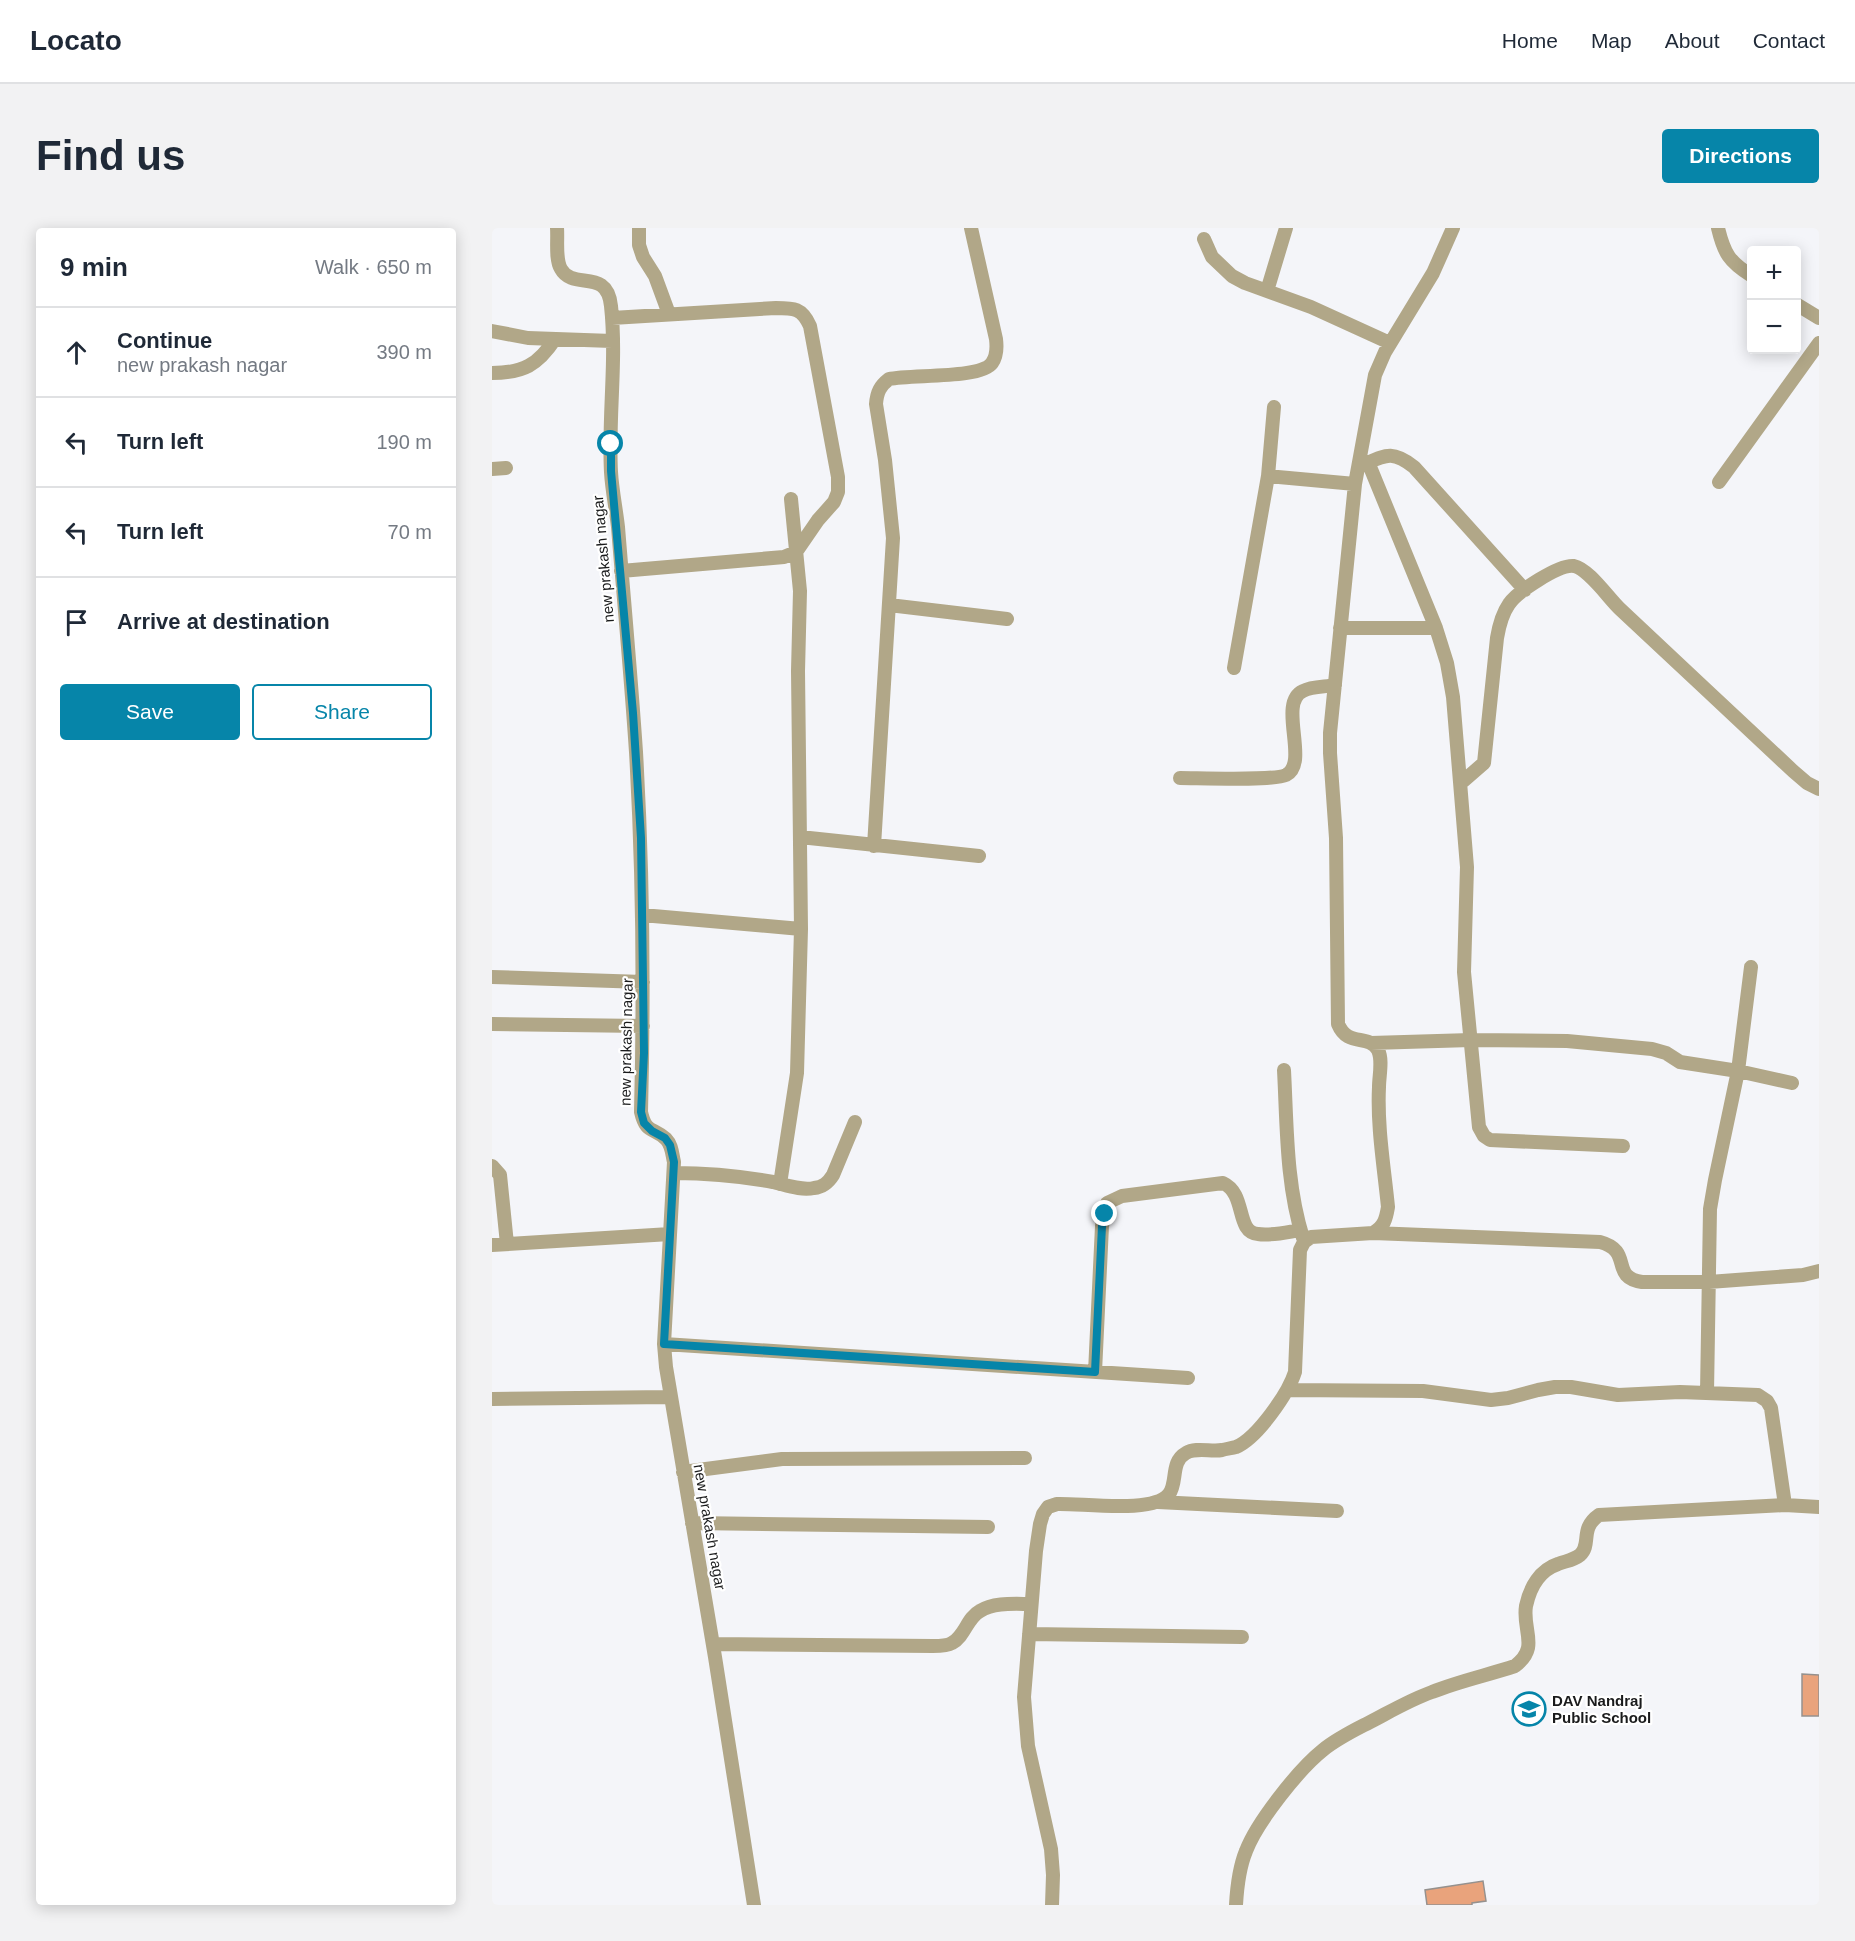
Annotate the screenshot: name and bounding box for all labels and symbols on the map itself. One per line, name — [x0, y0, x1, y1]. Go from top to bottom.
route start — [597, 430, 623, 456]
street label: new prakash nagar — [589, 495, 617, 623]
street label: new prakash nagar — [616, 978, 636, 1106]
route end — [1091, 1200, 1117, 1226]
street label: new prakash nagar — [691, 1463, 729, 1591]
school or university icon: DAV Nandraj Public School — [1511, 1691, 1547, 1727]
place label: DAV Nandraj Public School — [1552, 1692, 1651, 1726]

